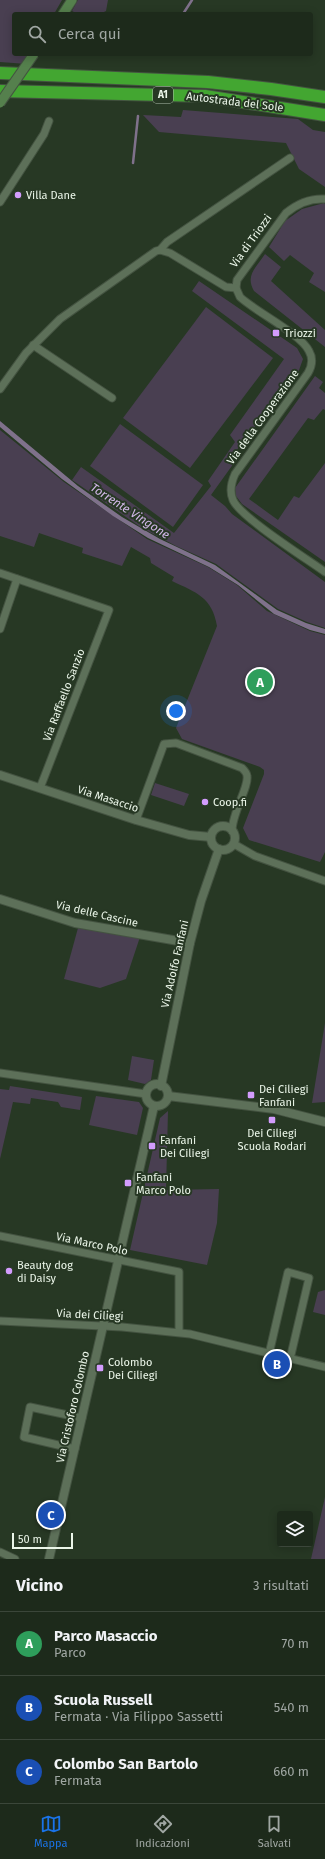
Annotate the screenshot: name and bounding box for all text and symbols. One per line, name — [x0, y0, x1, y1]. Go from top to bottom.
search box — [12, 12, 313, 56]
icon: search — [26, 23, 48, 45]
text: Cerca qui — [58, 25, 121, 43]
road number: A1 — [153, 87, 173, 103]
street label: Autostrada del Sole — [186, 90, 284, 114]
place label: Villa Dane — [26, 189, 76, 202]
marker: Villa Dane — [13, 190, 23, 200]
street label: Via di Triozzi — [227, 212, 275, 270]
place label: Triozzi — [284, 327, 316, 340]
marker: Triozzi — [271, 328, 281, 338]
street label: Via della Cooperazione — [224, 367, 302, 467]
water label: Torrente Vingone — [88, 480, 172, 542]
street label: Via Raffaello Sanzio — [40, 647, 88, 743]
pin: A — [247, 667, 273, 697]
your location — [166, 701, 186, 721]
street label: Via Masaccio — [76, 783, 140, 815]
place label: Coop.fi — [213, 796, 247, 809]
marker: Coop.fi — [200, 797, 210, 807]
street label: Via delle Cascine — [55, 898, 139, 930]
street label: Via Adolfo Fanfani — [159, 919, 191, 1009]
place label: Dei Ciliegi Fanfani — [259, 1083, 309, 1109]
marker: Dei Ciliegi Fanfani — [246, 1090, 256, 1100]
marker: Dei Ciliegi Scuola Rodari — [267, 1115, 277, 1125]
place label: Dei Ciliegi Scuola Rodari — [238, 1127, 306, 1153]
place label: Fanfani Dei Ciliegi — [160, 1134, 210, 1160]
marker: Fanfani Dei Ciliegi — [147, 1141, 157, 1151]
place label: Fanfani Marco Polo — [136, 1171, 191, 1197]
marker: Fanfani Marco Polo — [123, 1178, 133, 1188]
street label: Via Marco Polo — [55, 1230, 129, 1258]
place label: Beauty dog di Daisy — [17, 1259, 73, 1285]
marker: Beauty dog di Daisy — [4, 1266, 14, 1276]
street label: Via dei Ciliegi — [56, 1307, 124, 1323]
pin: B — [264, 1349, 290, 1379]
street label: Via Cristoforo Colombo — [54, 1350, 92, 1464]
place label: Colombo Dei Ciliegi — [108, 1356, 158, 1382]
marker: Colombo Dei Ciliegi — [95, 1363, 105, 1373]
pin: C — [38, 1500, 64, 1530]
map controls — [277, 1511, 313, 1547]
button: layers — [277, 1511, 313, 1547]
scale bar — [12, 1531, 73, 1550]
text: 50 m — [18, 1533, 42, 1546]
text: Vicino — [16, 1575, 63, 1596]
text: 3 risultati — [253, 1578, 309, 1593]
text: Parco Masaccio — [54, 1627, 157, 1645]
text: A — [25, 1636, 33, 1651]
text: 70 m — [282, 1636, 309, 1651]
text: Parco — [54, 1645, 86, 1660]
text: Scuola Russell — [54, 1691, 153, 1709]
text: B — [25, 1700, 33, 1715]
text: 540 m — [274, 1700, 309, 1715]
text: Fermata · Via Filippo Sassetti — [54, 1709, 223, 1724]
text: Colombo San Bartolo — [54, 1755, 198, 1773]
text: C — [25, 1764, 33, 1779]
text: 660 m — [273, 1764, 309, 1779]
text: Fermata — [54, 1773, 102, 1788]
tab: Mappa — [34, 1813, 67, 1850]
tab: Indicazioni — [135, 1813, 190, 1850]
tab: Salvati — [258, 1813, 291, 1850]

